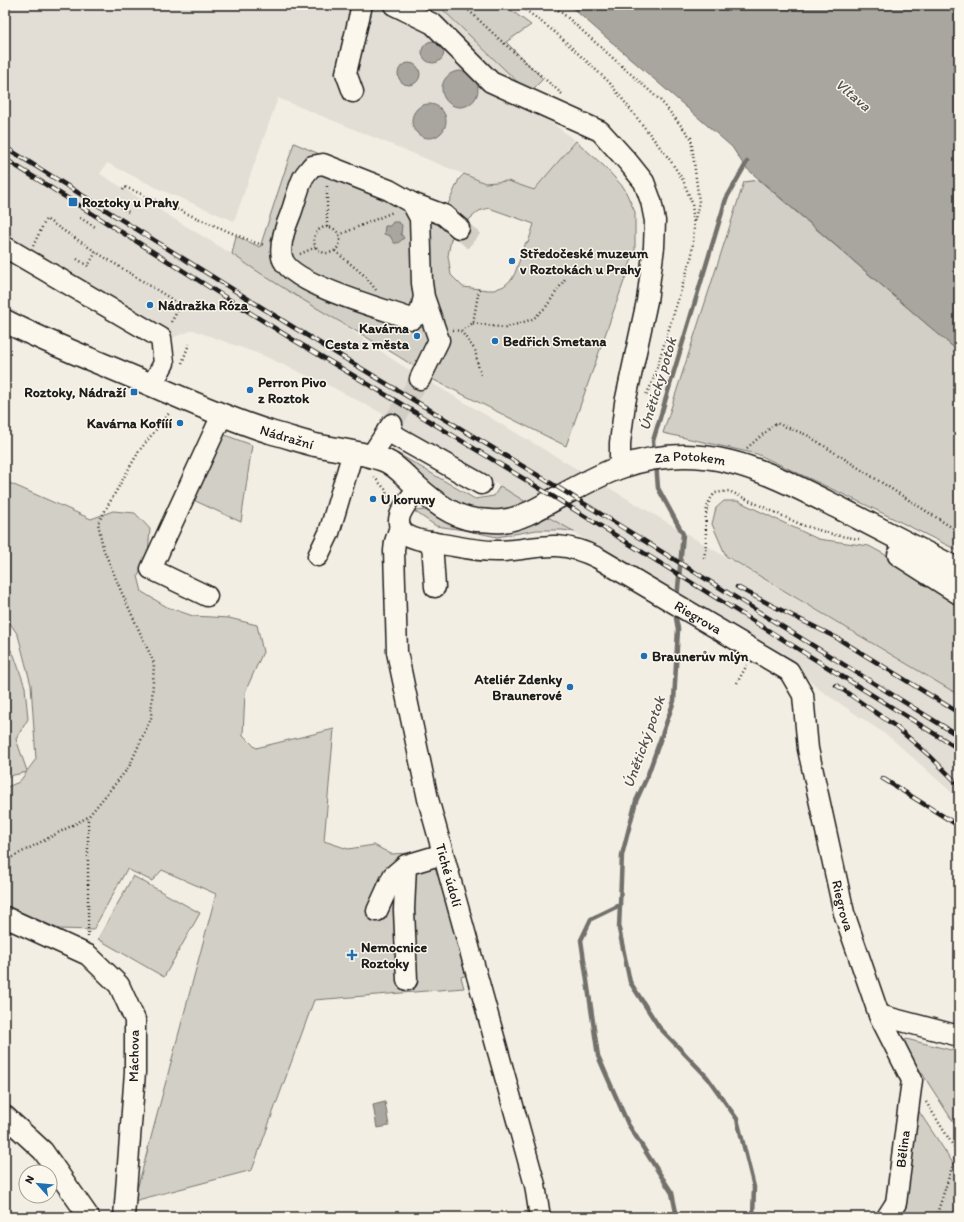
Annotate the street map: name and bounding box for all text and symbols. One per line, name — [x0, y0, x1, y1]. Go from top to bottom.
water label: Vltava — [832, 75, 875, 115]
place label: Roztoky u Prahy — [82, 194, 179, 211]
marker: Roztoky u Prahy — [67, 196, 79, 208]
place label: Středočeské muzeum v Roztokách u Prahy — [520, 245, 649, 278]
marker: Středočeské muzeum v Roztokách u Prahy — [507, 256, 517, 266]
place label: Nádražka Róza — [158, 297, 249, 314]
marker: Nádražka Róza — [145, 300, 155, 310]
place label: Kavárna Cesta z města — [325, 320, 410, 353]
marker: Kavárna Cesta z města — [412, 331, 422, 341]
place label: Bedřich Smetana — [503, 333, 606, 350]
water label: Únětický potok — [635, 334, 681, 433]
marker: Bedřich Smetana — [490, 336, 500, 346]
place label: Perron Pivo z Roztok — [258, 374, 326, 407]
place label: Roztoky, Nádraží — [24, 384, 126, 401]
marker: Perron Pivo z Roztok — [245, 385, 255, 395]
marker: Roztoky, Nádraží — [129, 387, 139, 397]
place label: Kavárna Kofííí — [87, 415, 172, 432]
marker: Kavárna Kofííí — [175, 418, 185, 428]
street label: Nádražní — [258, 421, 316, 453]
street label: Za Potokem — [653, 447, 727, 469]
place label: U koruny — [381, 491, 436, 508]
marker: U koruny — [368, 494, 378, 504]
street label: Riegrova — [671, 597, 726, 638]
place label: Braunerův mlýn — [652, 648, 748, 665]
marker: Braunerův mlýn — [639, 651, 649, 661]
place label: Ateliér Zdenky Braunerové — [473, 671, 562, 704]
marker: Ateliér Zdenky Braunerové — [565, 682, 575, 692]
water label: Únětický potok — [619, 693, 669, 790]
street label: Tiché údolí — [432, 841, 466, 909]
street label: Riegrova — [829, 878, 858, 934]
place label: Nemocnice Roztoky — [361, 939, 427, 972]
marker: Nemocnice Roztoky — [346, 949, 358, 961]
street label: Máchova — [125, 1029, 143, 1082]
street label: Bělina — [892, 1129, 914, 1169]
north arrow — [18, 1164, 58, 1204]
text: N — [22, 1173, 37, 1186]

